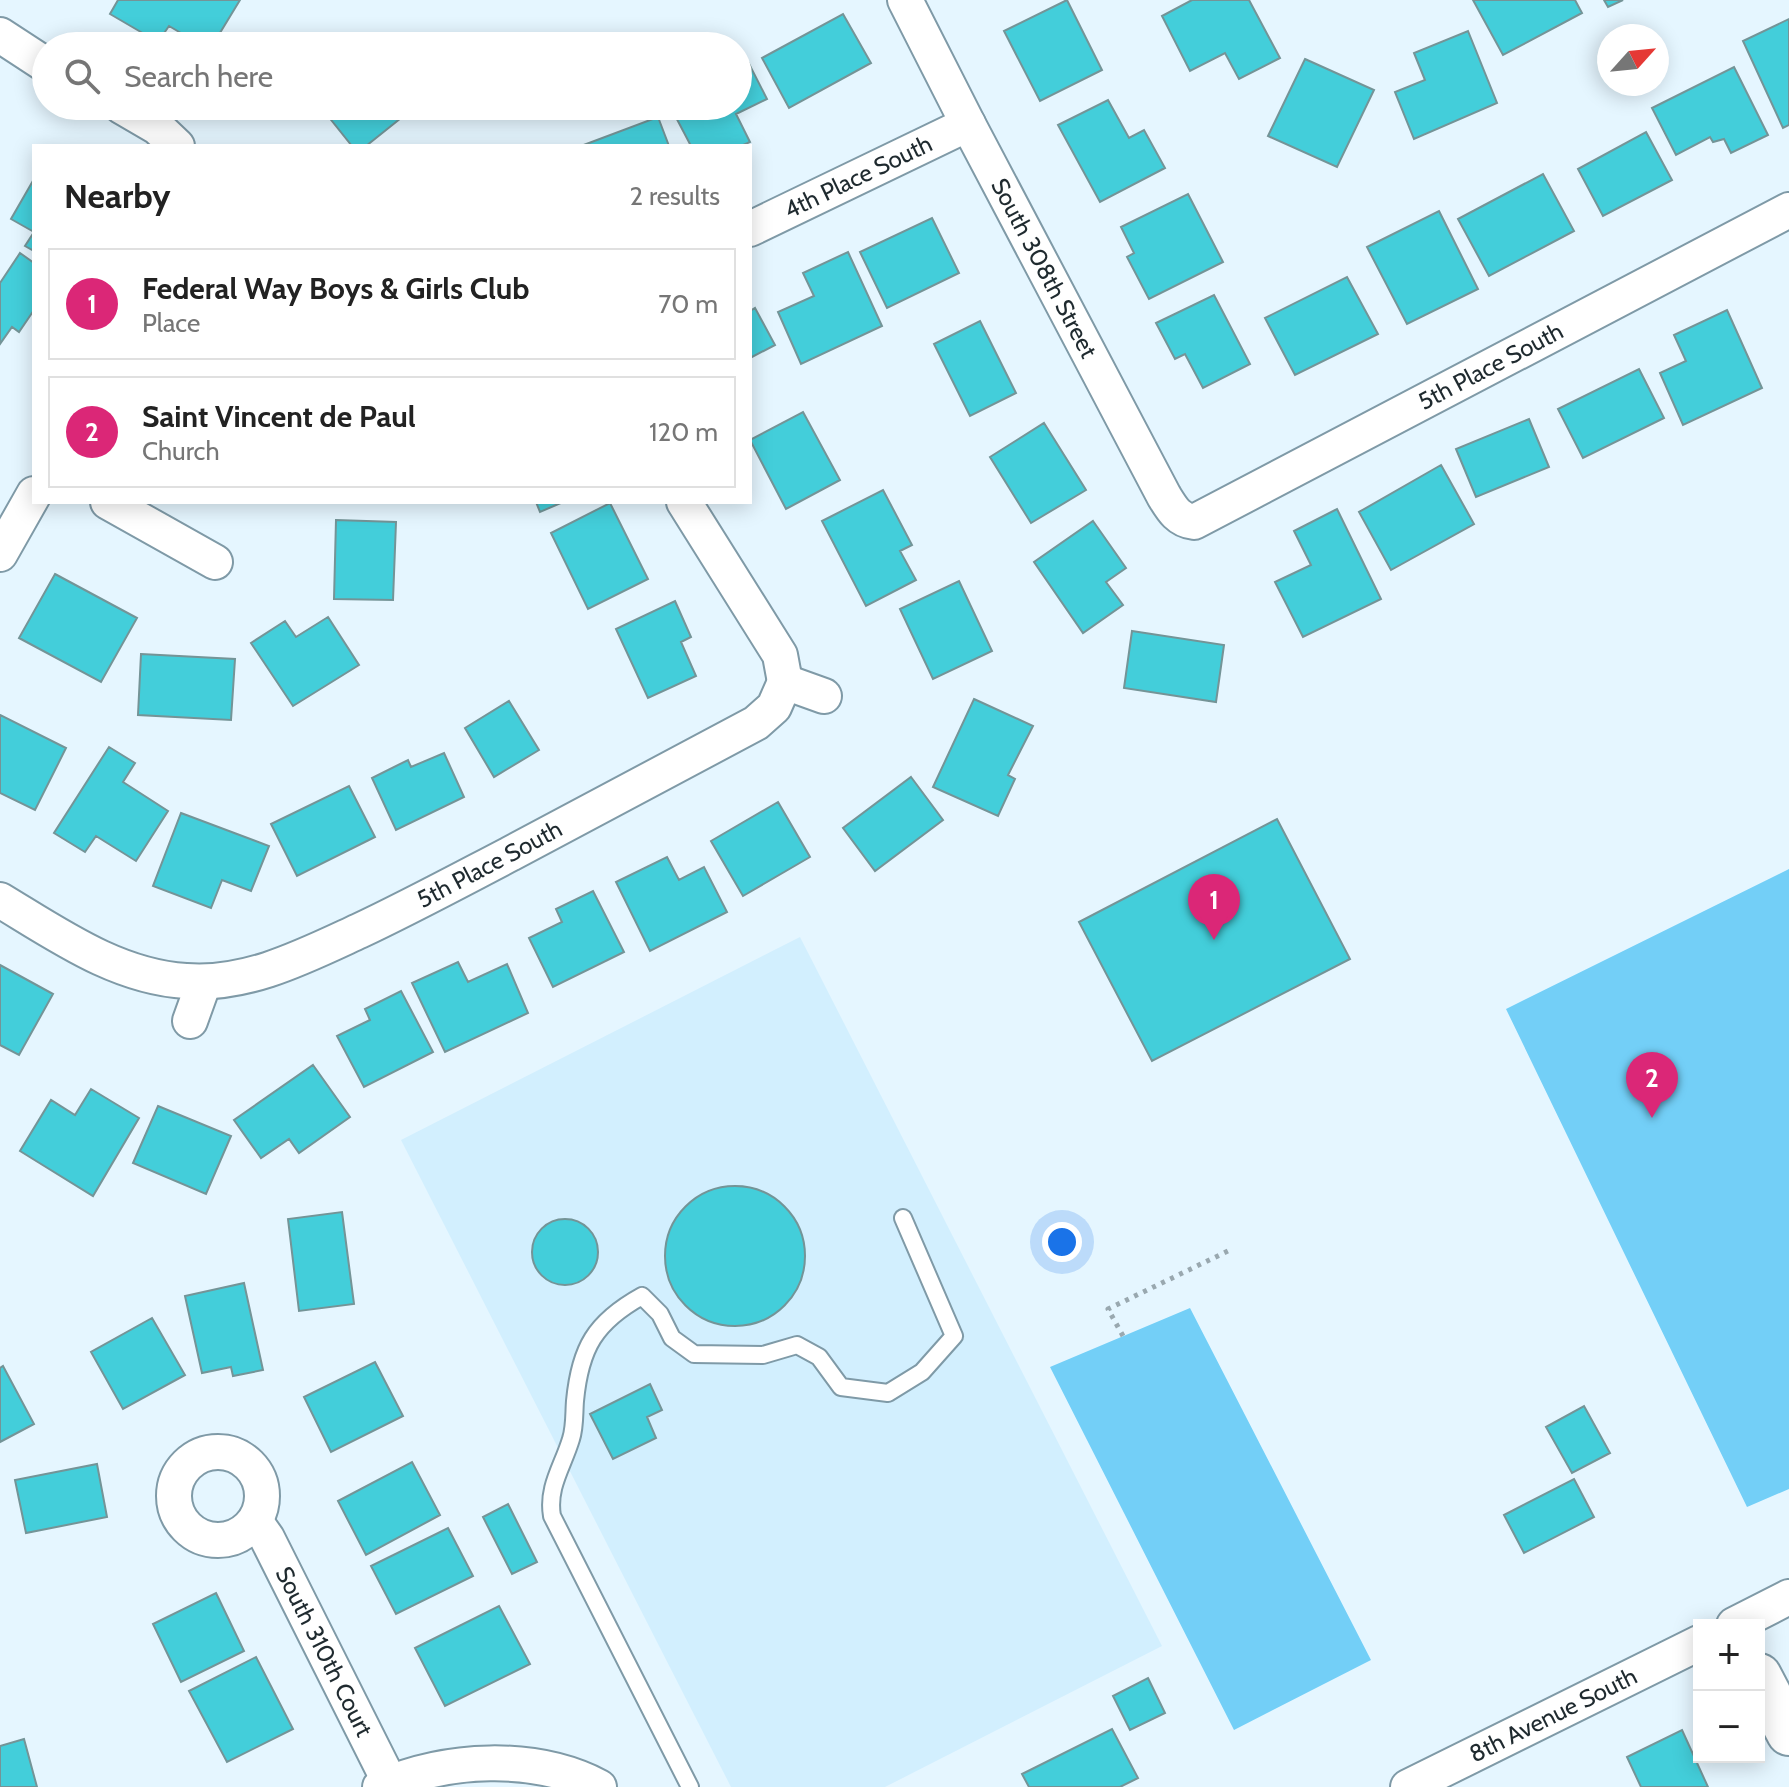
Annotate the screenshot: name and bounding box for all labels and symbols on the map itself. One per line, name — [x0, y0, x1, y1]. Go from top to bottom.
north arrow — [1597, 24, 1669, 96]
street label: 4th Place South — [779, 129, 937, 224]
street label: South 308th Street — [985, 173, 1104, 363]
street label: 5th Place South — [1413, 316, 1568, 416]
street label: 5th Place South — [412, 814, 567, 914]
pin: 1 — [1188, 874, 1240, 940]
pin: 2 — [1626, 1052, 1678, 1118]
your location — [1042, 1222, 1082, 1262]
street label: South 310th Court — [270, 1562, 379, 1741]
street label: 8th Avenue South — [1464, 1661, 1642, 1768]

